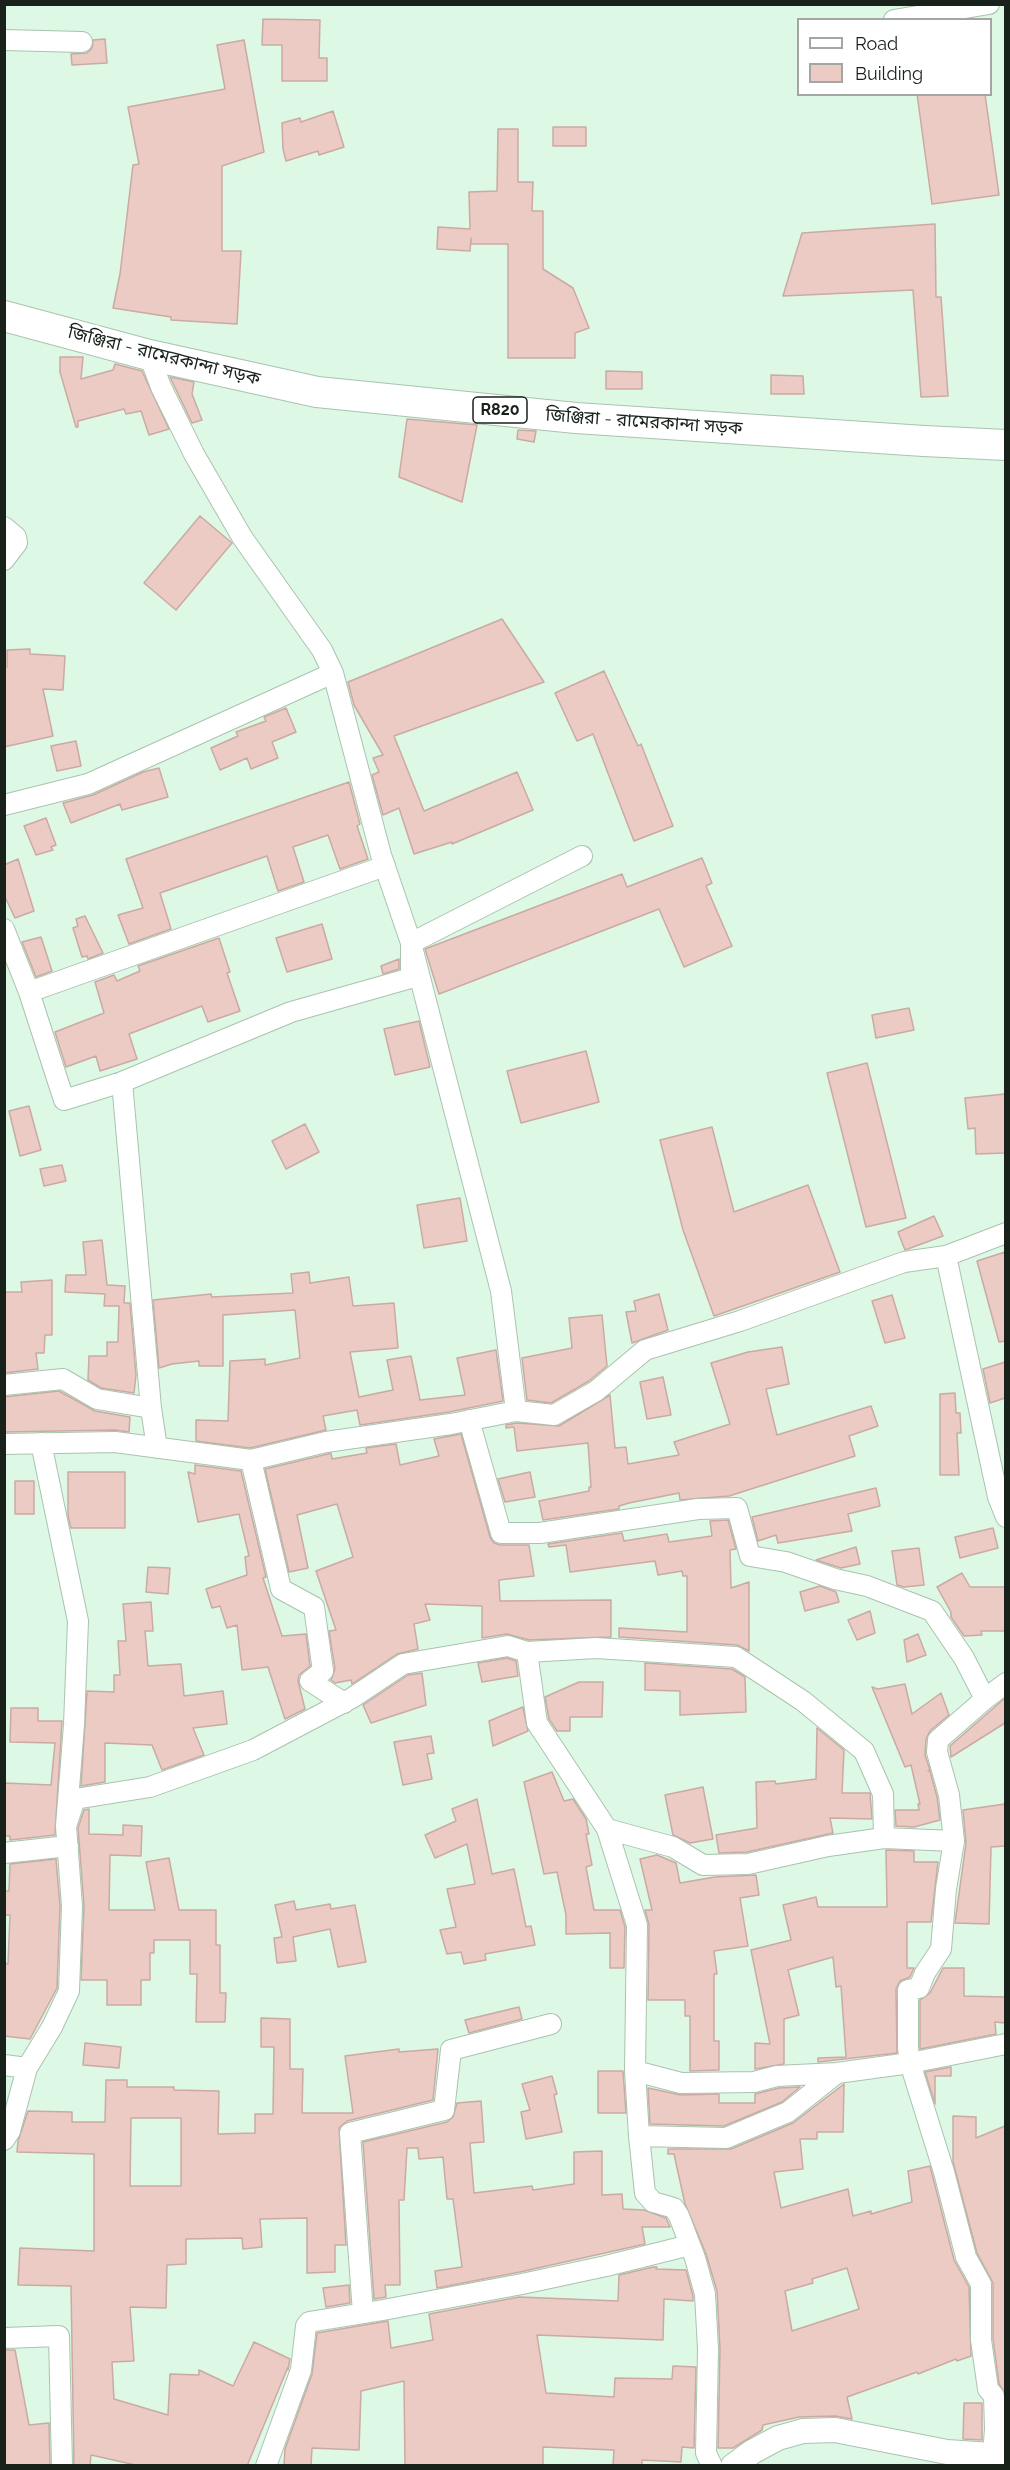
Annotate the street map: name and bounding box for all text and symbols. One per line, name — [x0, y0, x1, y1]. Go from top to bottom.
legend — [797, 18, 992, 96]
text: Road — [855, 33, 898, 54]
text: Building — [855, 63, 923, 84]
street label: জিঞ্জিরা - রামেরকান্দা সড়ক — [66, 322, 262, 390]
road number: R820 — [473, 397, 527, 423]
street label: জিঞ্জিরা - রামেরকান্দা সড়ক — [545, 404, 743, 440]

